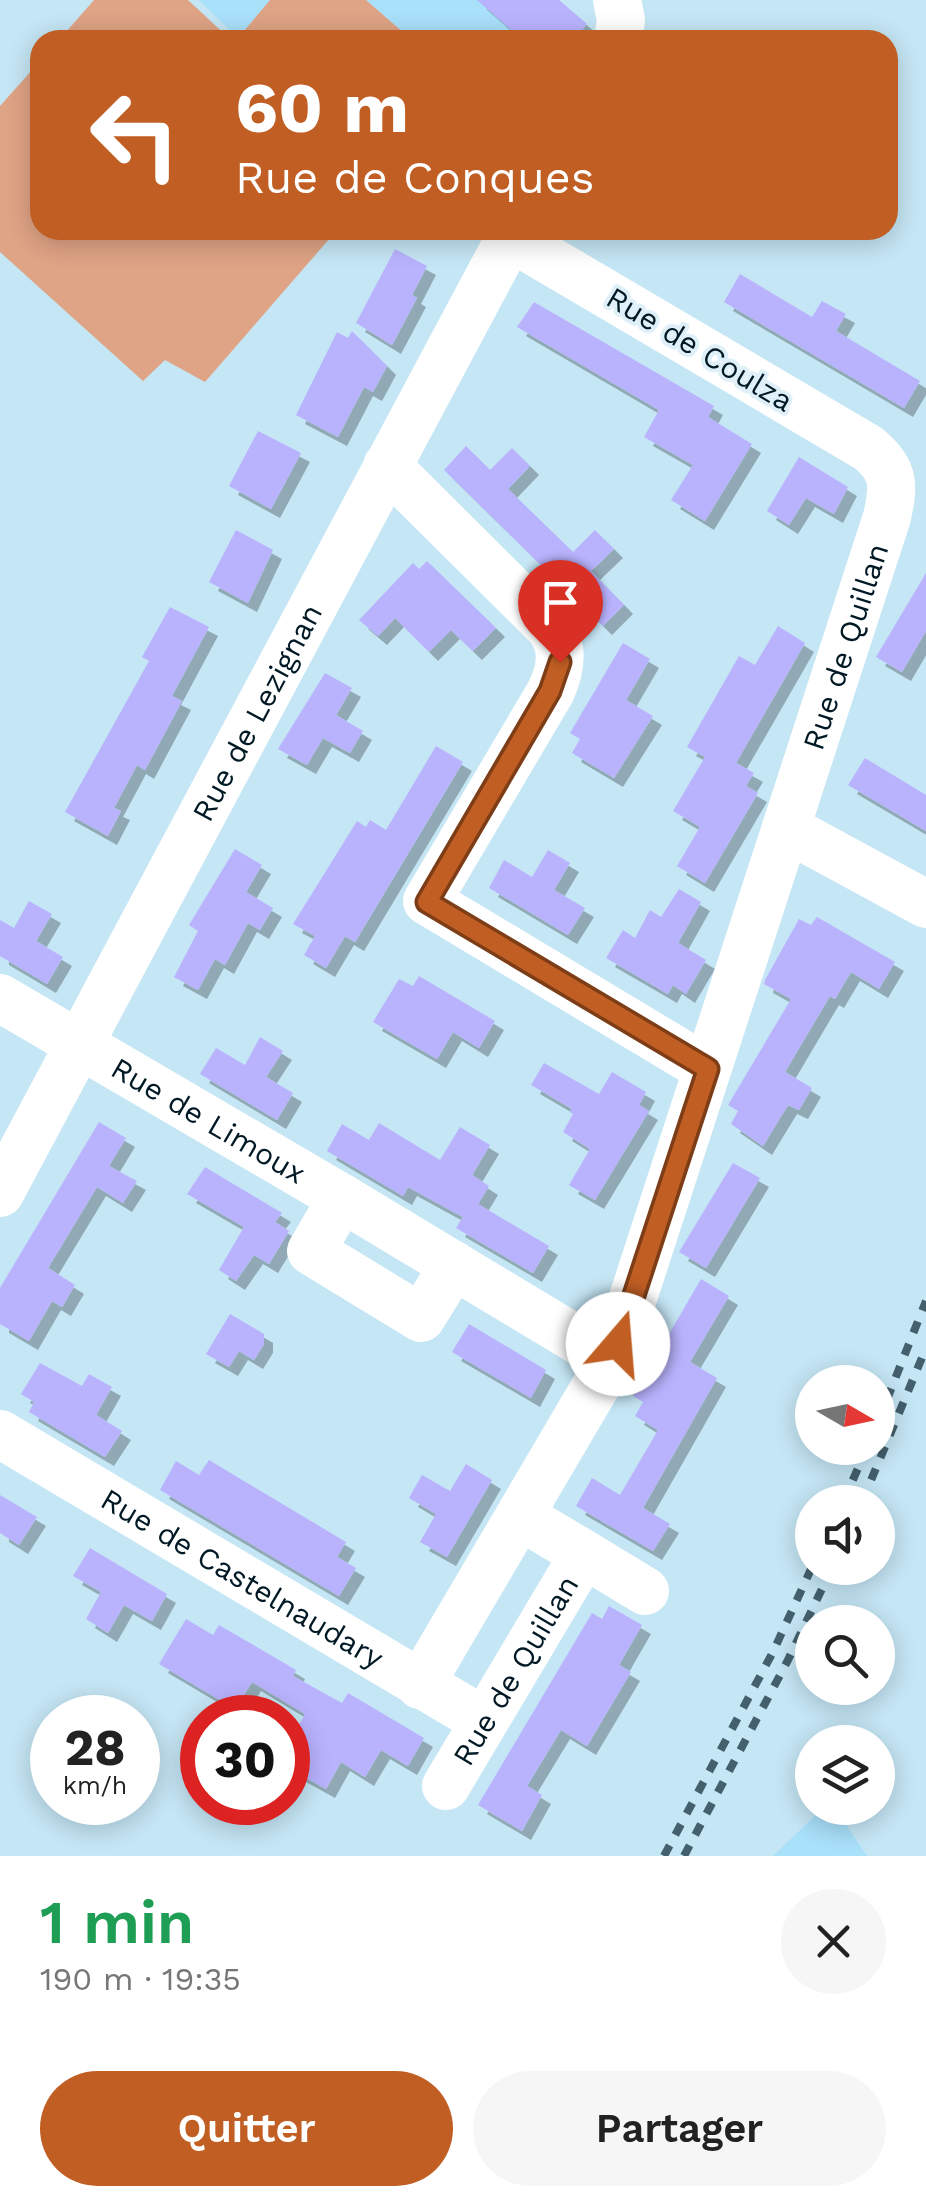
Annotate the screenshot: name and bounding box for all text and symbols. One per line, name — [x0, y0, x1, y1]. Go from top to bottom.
text: 60 m — [235, 67, 409, 149]
icon: left — [70, 70, 200, 200]
text: Rue de Conques — [235, 151, 594, 204]
street label: Rue de Coulza — [600, 280, 800, 418]
street label: Rue de Quillan — [795, 539, 895, 754]
pin — [518, 560, 603, 663]
icon: arrive — [533, 575, 588, 630]
street label: Rue de Lezignan — [184, 598, 329, 827]
street label: Rue de Limoux — [106, 1050, 312, 1191]
position arrow — [566, 1292, 670, 1396]
north arrow — [795, 1365, 895, 1465]
map controls — [795, 1365, 895, 1825]
street label: Rue de Castelnaudary — [95, 1481, 390, 1675]
button: sound — [795, 1485, 895, 1585]
street label: Rue de Quillan — [445, 1569, 585, 1771]
button: search — [795, 1605, 895, 1705]
speed limit sign: 30 — [180, 1695, 310, 1825]
text: 28 — [64, 1718, 126, 1777]
button: layers — [795, 1725, 895, 1825]
text: km/h — [63, 1771, 127, 1800]
text: 1 min — [40, 1887, 194, 1958]
button: close — [781, 1889, 886, 1994]
text: 190 m · 19:35 — [40, 1960, 241, 1998]
button: Quitter — [40, 2071, 453, 2186]
button: Partager — [473, 2071, 886, 2186]

